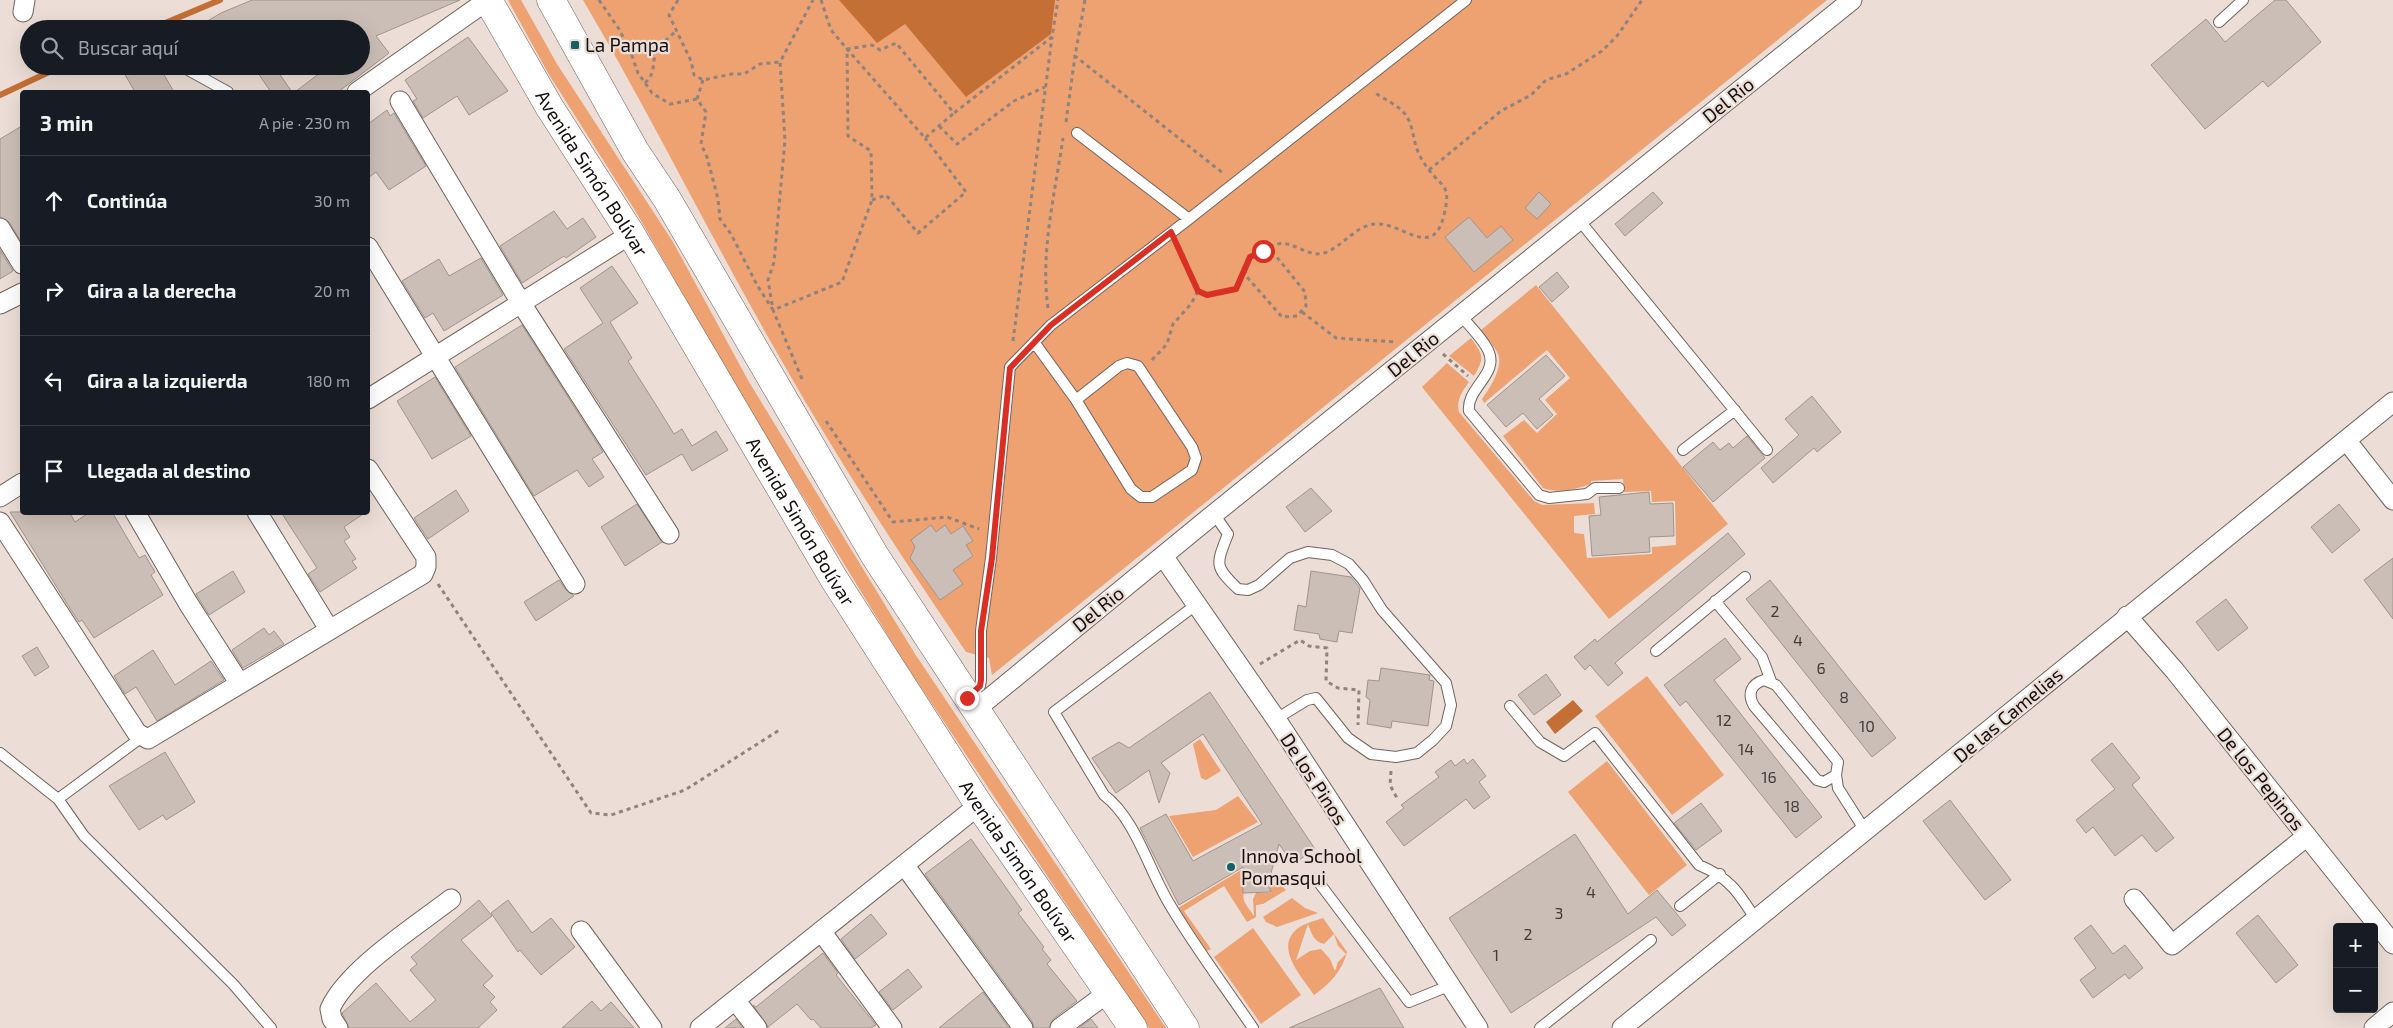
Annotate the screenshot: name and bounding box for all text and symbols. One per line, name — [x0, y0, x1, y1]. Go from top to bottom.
search box — [20, 20, 370, 75]
place label: La Pampa — [585, 33, 669, 56]
icon: search — [38, 34, 66, 62]
text: Buscar aquí — [78, 36, 178, 59]
marker: La Pampa — [569, 39, 581, 51]
street label: Del Rio — [1697, 72, 1758, 127]
street label: Avenida Simón Bolívar — [531, 86, 654, 260]
text: 3 min — [40, 110, 93, 135]
text: A pie · 230 m — [259, 113, 350, 132]
icon: ahead — [40, 187, 68, 215]
text: Continúa — [87, 189, 167, 212]
text: 30 m — [314, 191, 350, 210]
route start — [1252, 240, 1275, 263]
icon: right — [40, 277, 68, 305]
text: Gira a la derecha — [87, 279, 236, 302]
text: 20 m — [314, 281, 350, 300]
street label: Del Rio — [1382, 326, 1443, 381]
icon: left — [40, 367, 68, 395]
text: Gira a la izquierda — [87, 369, 248, 392]
text: 180 m — [307, 371, 350, 390]
street label: Avenida Simón Bolívar — [742, 433, 860, 610]
icon: arrive — [40, 457, 68, 485]
text: Llegada al destino — [87, 459, 251, 482]
street label: Del Rio — [1067, 581, 1128, 636]
house number: 2 — [1771, 601, 1780, 620]
house number: 4 — [1793, 630, 1803, 649]
house number: 6 — [1816, 658, 1826, 677]
street label: De las Camelias — [1948, 662, 2067, 767]
route end — [956, 687, 979, 710]
house number: 8 — [1839, 687, 1849, 706]
house number: 12 — [1716, 710, 1732, 729]
house number: 10 — [1859, 716, 1875, 735]
street label: De los Pepinos — [2213, 723, 2310, 835]
street label: De los Pinos — [1276, 729, 1353, 829]
house number: 14 — [1738, 739, 1754, 758]
house number: 16 — [1761, 767, 1777, 786]
street label: Avenida Simón Bolívar — [955, 776, 1083, 947]
house number: 18 — [1784, 796, 1800, 815]
place label: Innova School Pomasqui — [1241, 844, 1362, 889]
marker: Innova School Pomasqui — [1225, 861, 1237, 873]
house number: 4 — [1586, 882, 1596, 901]
house number: 3 — [1555, 903, 1563, 922]
map controls — [2333, 923, 2378, 1013]
button: + — [2333, 923, 2378, 968]
house number: 2 — [1524, 924, 1533, 943]
house number: 1 — [1493, 945, 1499, 964]
button: − — [2333, 968, 2378, 1013]

